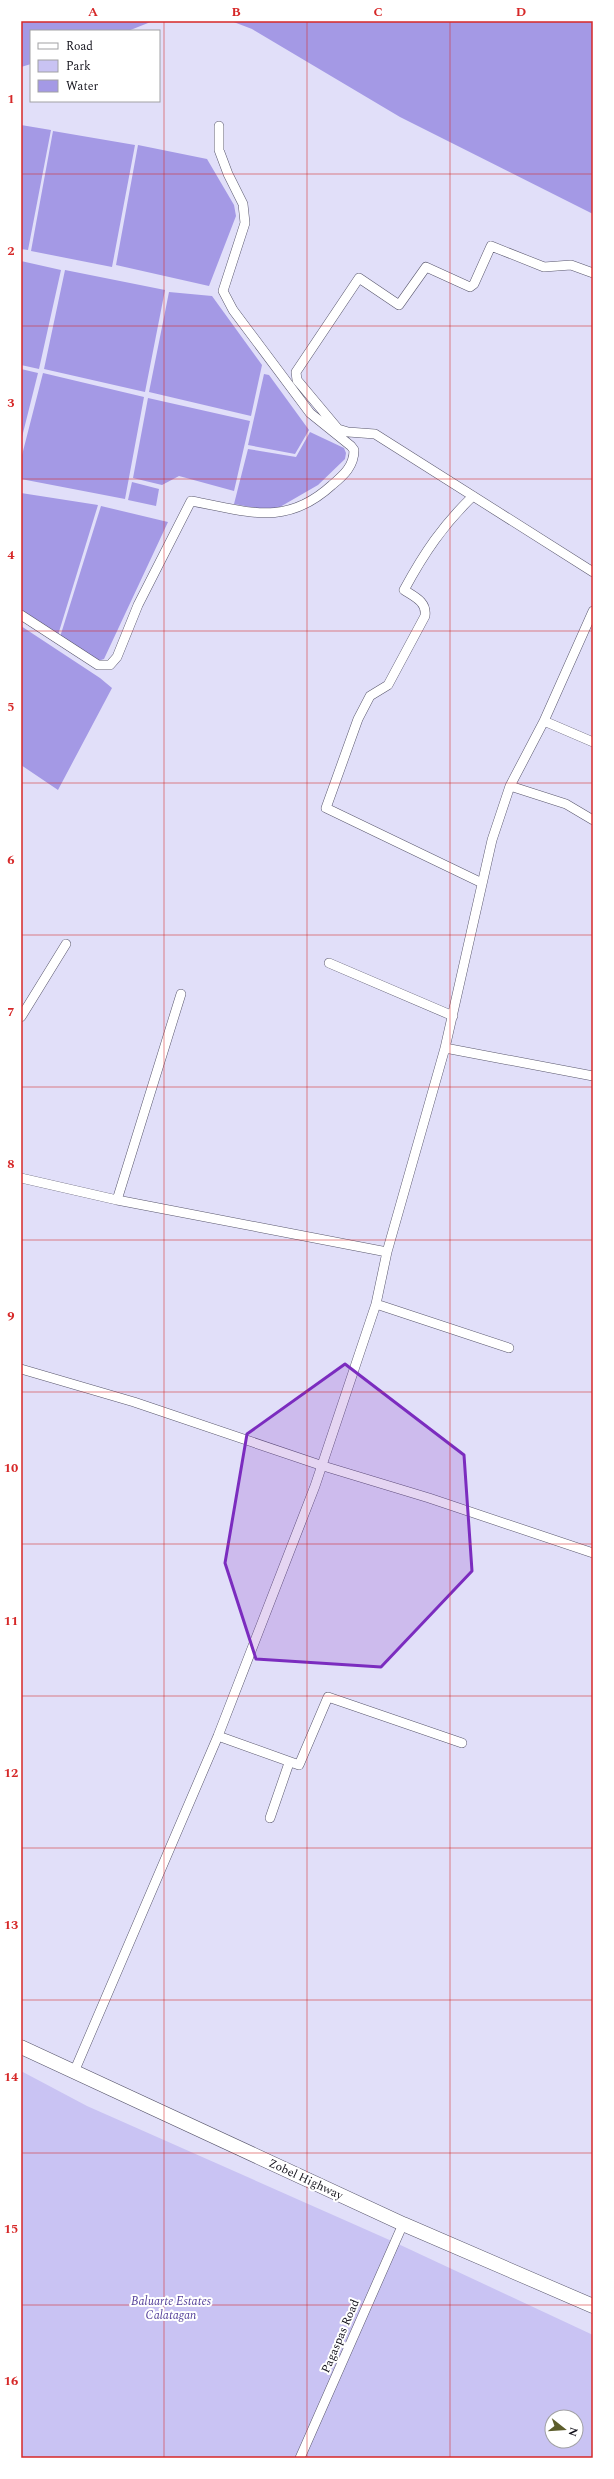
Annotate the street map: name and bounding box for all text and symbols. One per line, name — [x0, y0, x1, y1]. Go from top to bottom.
text: A — [88, 2, 98, 22]
text: B — [231, 2, 241, 22]
text: C — [373, 2, 383, 22]
text: D — [516, 2, 526, 22]
legend — [30, 30, 160, 102]
text: Road — [66, 37, 93, 56]
text: Park — [66, 57, 91, 76]
text: Water — [66, 77, 98, 96]
text: 1 — [7, 89, 15, 109]
text: 2 — [7, 241, 15, 261]
text: 3 — [7, 393, 15, 413]
text: 4 — [7, 545, 15, 565]
text: 5 — [7, 697, 15, 717]
text: 6 — [7, 850, 15, 870]
text: 7 — [7, 1002, 15, 1022]
text: 8 — [7, 1154, 15, 1174]
text: 9 — [7, 1306, 15, 1326]
text: 10 — [4, 1458, 18, 1478]
text: 11 — [4, 1611, 18, 1631]
text: 12 — [4, 1763, 18, 1783]
text: 13 — [4, 1915, 18, 1935]
text: 14 — [4, 2067, 19, 2087]
street label: Zobel Highway — [265, 2154, 347, 2206]
text: 15 — [4, 2219, 18, 2239]
park label: Baluarte Estates Calatagan — [131, 2292, 212, 2325]
street label: Pagaspas Road — [316, 2296, 365, 2376]
text: 16 — [4, 2371, 18, 2391]
north arrow — [544, 2409, 584, 2449]
text: N — [564, 2425, 583, 2439]

